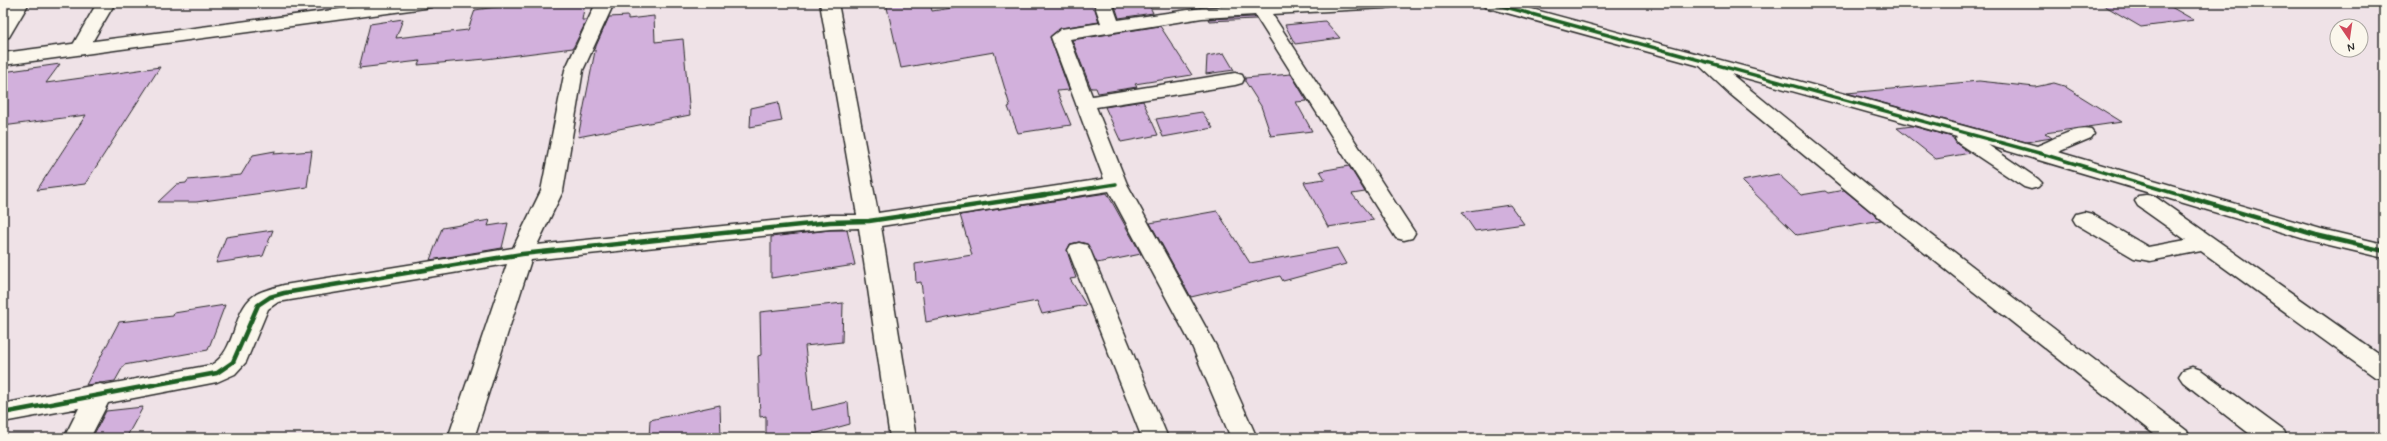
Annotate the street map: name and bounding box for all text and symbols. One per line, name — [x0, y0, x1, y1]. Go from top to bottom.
north arrow — [2329, 18, 2369, 58]
text: N — [2346, 39, 2356, 54]

